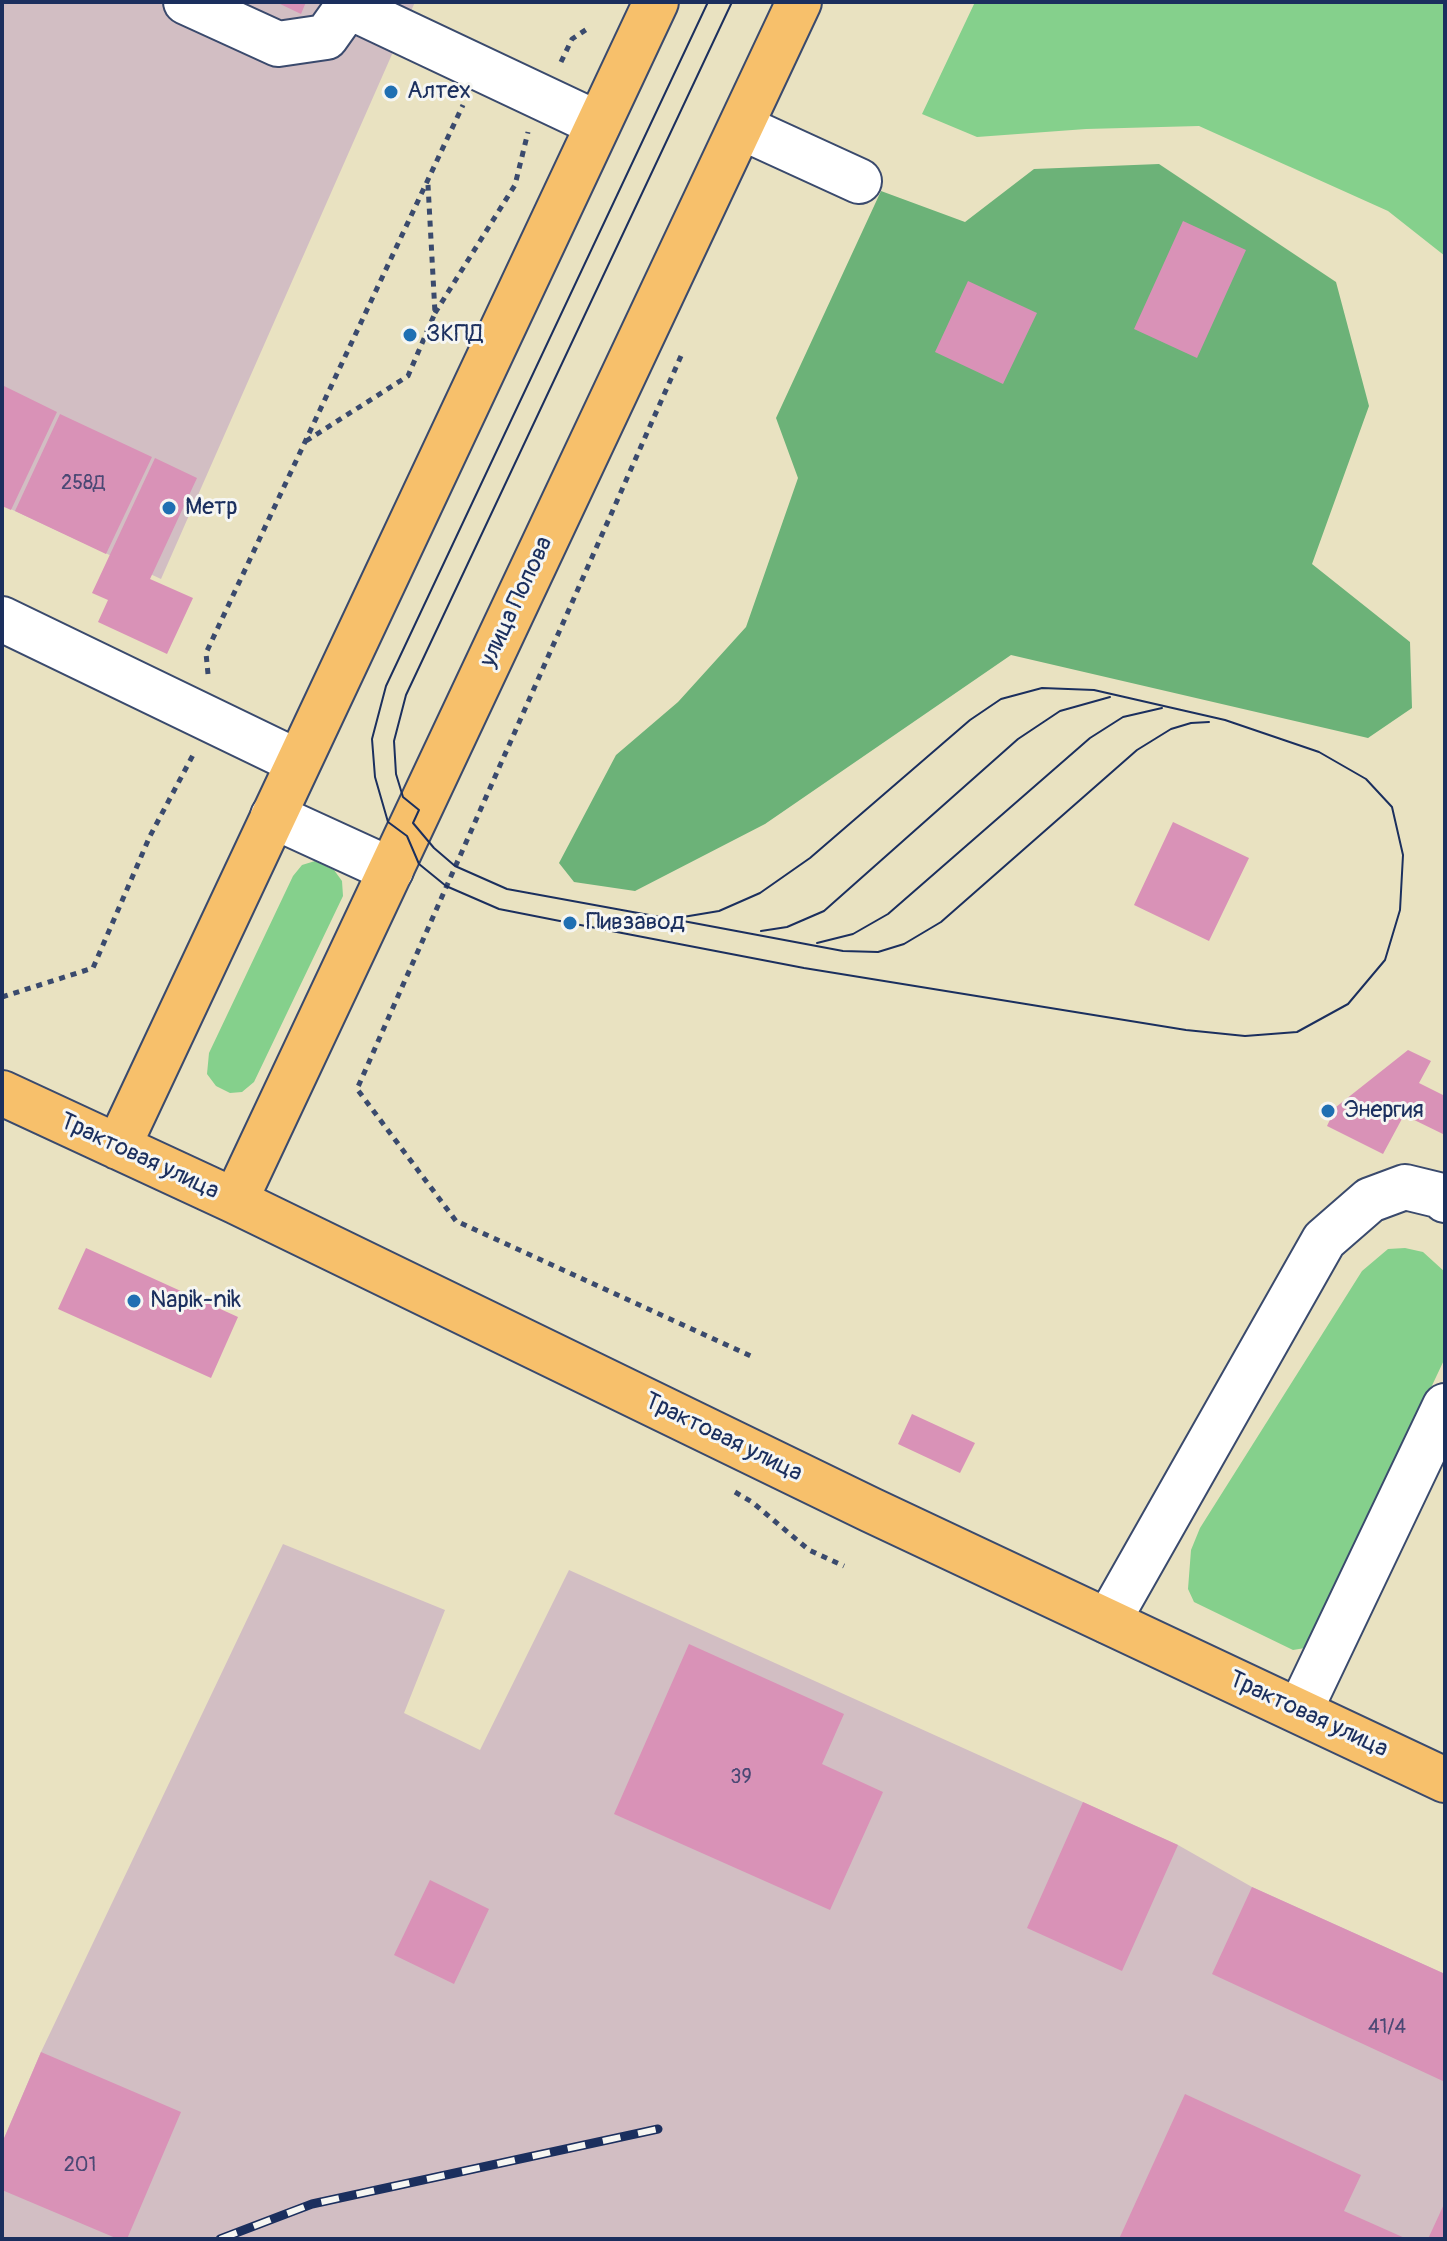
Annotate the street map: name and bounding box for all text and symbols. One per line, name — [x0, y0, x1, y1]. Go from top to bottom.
place label: Алтех — [407, 78, 471, 106]
marker: Алтех — [382, 83, 400, 101]
place label: ЗКПД — [426, 321, 483, 349]
marker: ЗКПД — [401, 326, 419, 344]
house number: 258Д — [61, 472, 105, 496]
place label: Метр — [185, 494, 237, 522]
marker: Метр — [160, 499, 178, 517]
street label: улица Попова — [474, 532, 560, 672]
place label: Пивзавод — [586, 909, 685, 937]
marker: Пивзавод — [561, 914, 579, 932]
place label: Энергия — [1344, 1097, 1424, 1125]
marker: Энергия — [1319, 1102, 1337, 1120]
street label: Трактовая улица — [55, 1108, 223, 1206]
place label: Napik-nik — [150, 1287, 241, 1315]
marker: Napik-nik — [125, 1292, 143, 1310]
street label: Трактовая улица — [639, 1387, 807, 1489]
street label: Трактовая улица — [1224, 1666, 1392, 1764]
house number: 39 — [730, 1766, 752, 1790]
house number: 41/4 — [1368, 2016, 1406, 2040]
house number: 201 — [64, 2154, 96, 2178]

